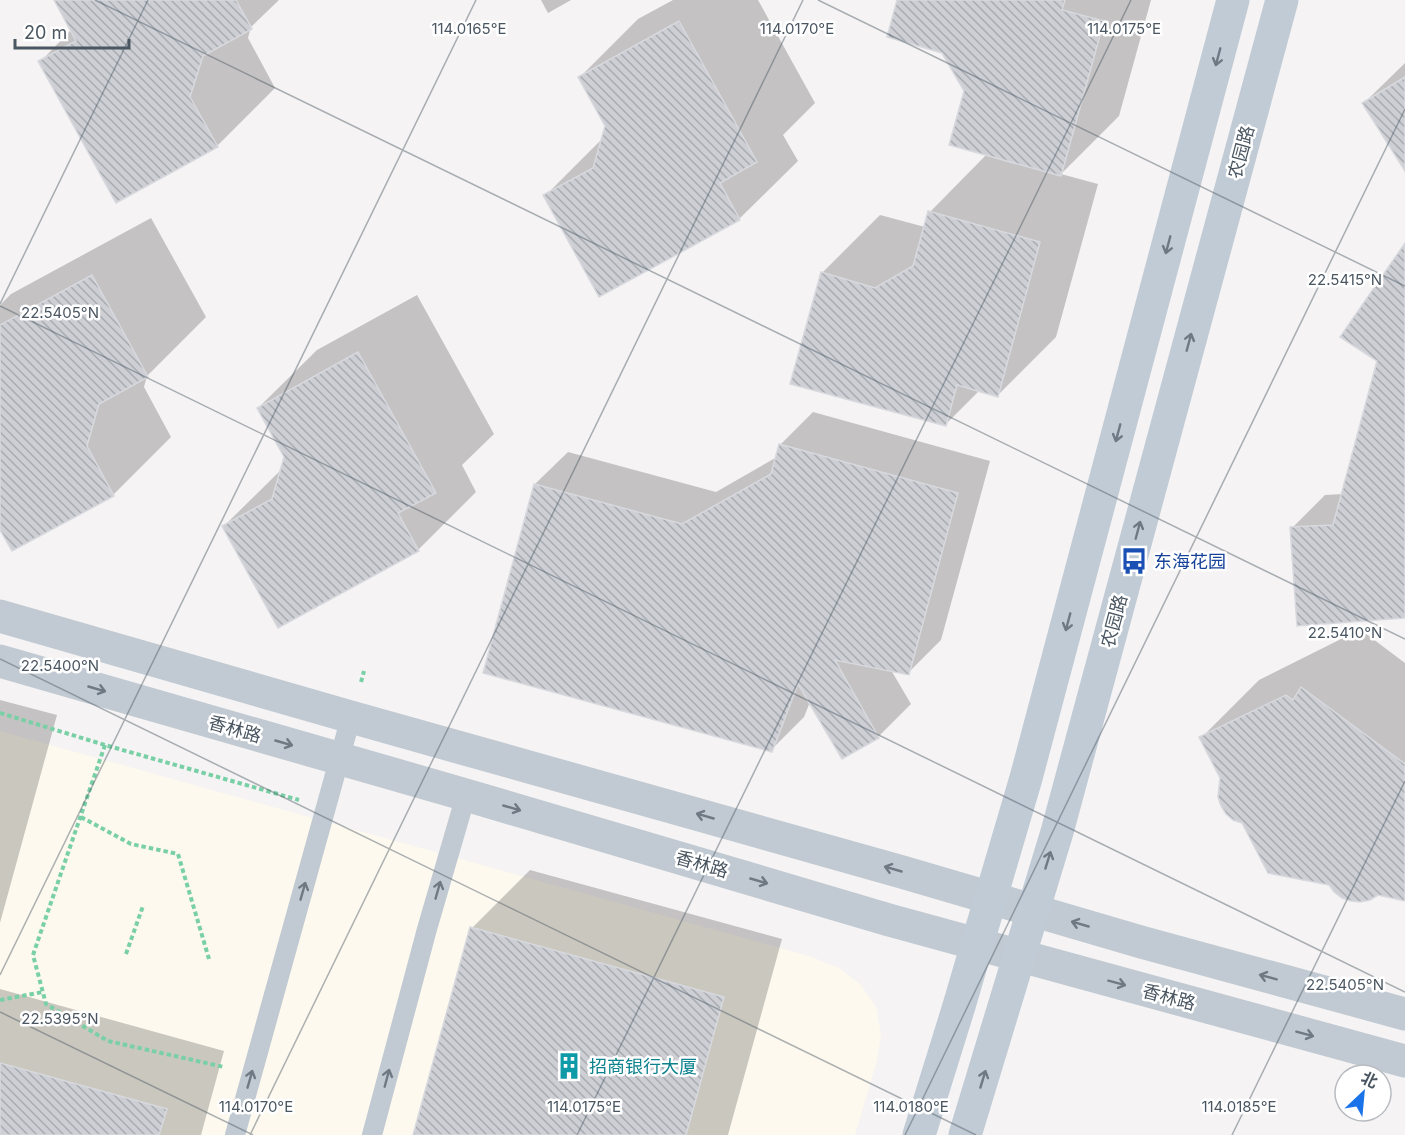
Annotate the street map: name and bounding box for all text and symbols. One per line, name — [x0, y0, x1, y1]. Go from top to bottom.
scale bar — [15, 12, 129, 50]
text: 114.0165°E — [431, 19, 507, 38]
text: 114.0170°E — [760, 19, 834, 38]
text: 114.0175°E — [1087, 19, 1161, 38]
text: 20 m — [24, 22, 67, 43]
one-way arrow — [1212, 47, 1223, 66]
street label: 农园路 — [1224, 123, 1258, 181]
one-way arrow — [1162, 235, 1173, 254]
text: 22.5415°N — [1308, 270, 1382, 289]
text: 22.5405°N — [21, 303, 99, 322]
one-way arrow — [1184, 333, 1196, 352]
one-way arrow — [1112, 424, 1123, 443]
one-way arrow — [1133, 521, 1145, 540]
bus stop icon: 东海花园 — [1119, 546, 1149, 576]
place label: 东海花园 — [1154, 551, 1226, 572]
street label: 农园路 — [1097, 592, 1131, 650]
one-way arrow — [1062, 612, 1073, 631]
text: 22.5410°N — [1308, 623, 1382, 642]
text: 22.5400°N — [21, 656, 99, 675]
one-way arrow — [87, 684, 106, 695]
street label: 香林路 — [206, 711, 264, 747]
one-way arrow — [274, 738, 293, 749]
one-way arrow — [502, 803, 521, 814]
one-way arrow — [696, 810, 715, 822]
street label: 香林路 — [673, 846, 731, 882]
one-way arrow — [1043, 851, 1054, 870]
one-way arrow — [884, 863, 903, 874]
one-way arrow — [749, 876, 768, 887]
one-way arrow — [433, 881, 444, 900]
one-way arrow — [298, 882, 309, 901]
one-way arrow — [1071, 918, 1090, 929]
one-way arrow — [1258, 970, 1277, 982]
text: 22.5405°N — [1306, 975, 1384, 994]
one-way arrow — [1107, 977, 1126, 989]
street label: 香林路 — [1140, 980, 1198, 1014]
text: 22.5395°N — [21, 1009, 99, 1028]
one-way arrow — [1295, 1029, 1314, 1040]
building icon: 招商银行大厦 — [554, 1051, 584, 1081]
place label: 招商银行大厦 — [589, 1056, 697, 1077]
north arrow — [1333, 1063, 1393, 1123]
text: 北 — [1358, 1067, 1381, 1092]
one-way arrow — [382, 1069, 393, 1088]
one-way arrow — [245, 1070, 256, 1089]
one-way arrow — [978, 1070, 989, 1089]
text: 114.0170°E — [219, 1097, 293, 1116]
text: 114.0175°E — [547, 1097, 621, 1116]
text: 114.0180°E — [873, 1097, 949, 1116]
text: 114.0185°E — [1201, 1097, 1277, 1116]

